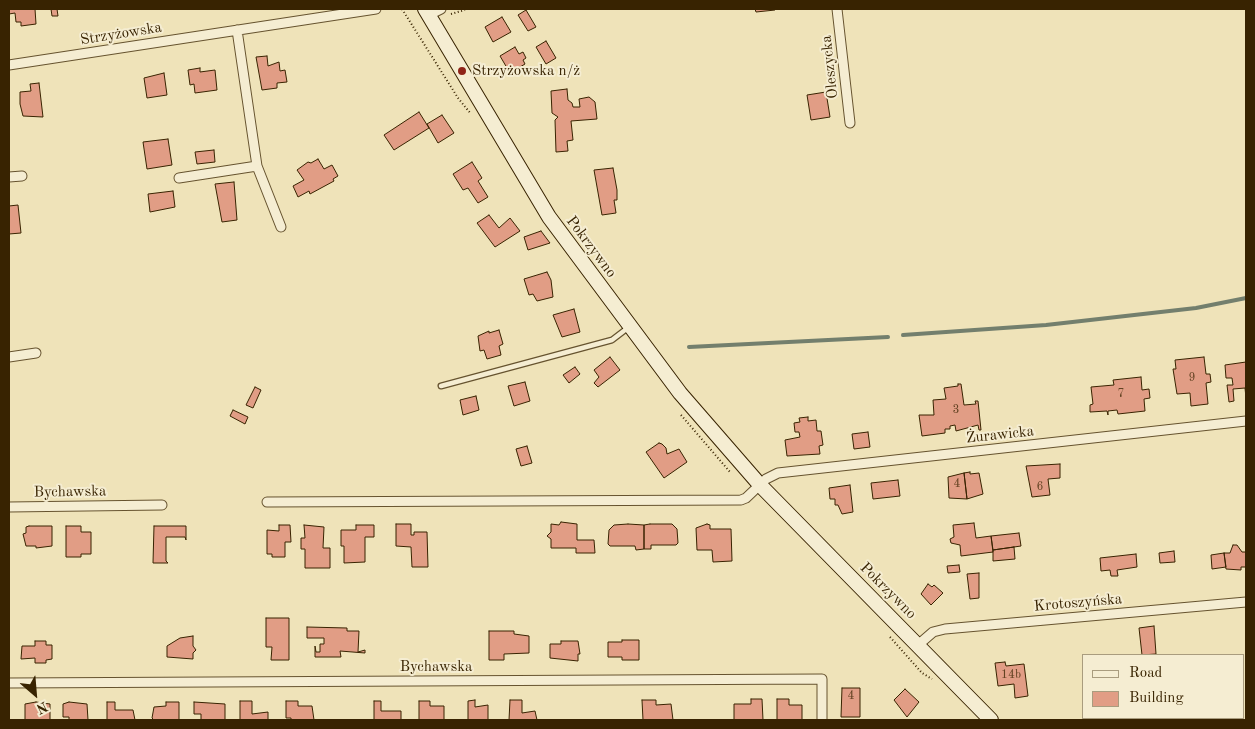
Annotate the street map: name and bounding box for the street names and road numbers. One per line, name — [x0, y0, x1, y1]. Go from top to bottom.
street label: Strzyżowska — [79, 19, 163, 49]
street label: Oleszycka — [818, 34, 842, 100]
street label: Pokrzywno — [562, 213, 620, 281]
street label: Żurawicka — [965, 422, 1035, 448]
street label: Bychawska — [34, 482, 106, 502]
street label: Pokrzywno — [856, 559, 920, 623]
street label: Krotoszyńska — [1033, 590, 1123, 616]
street label: Bychawska — [400, 658, 472, 676]

